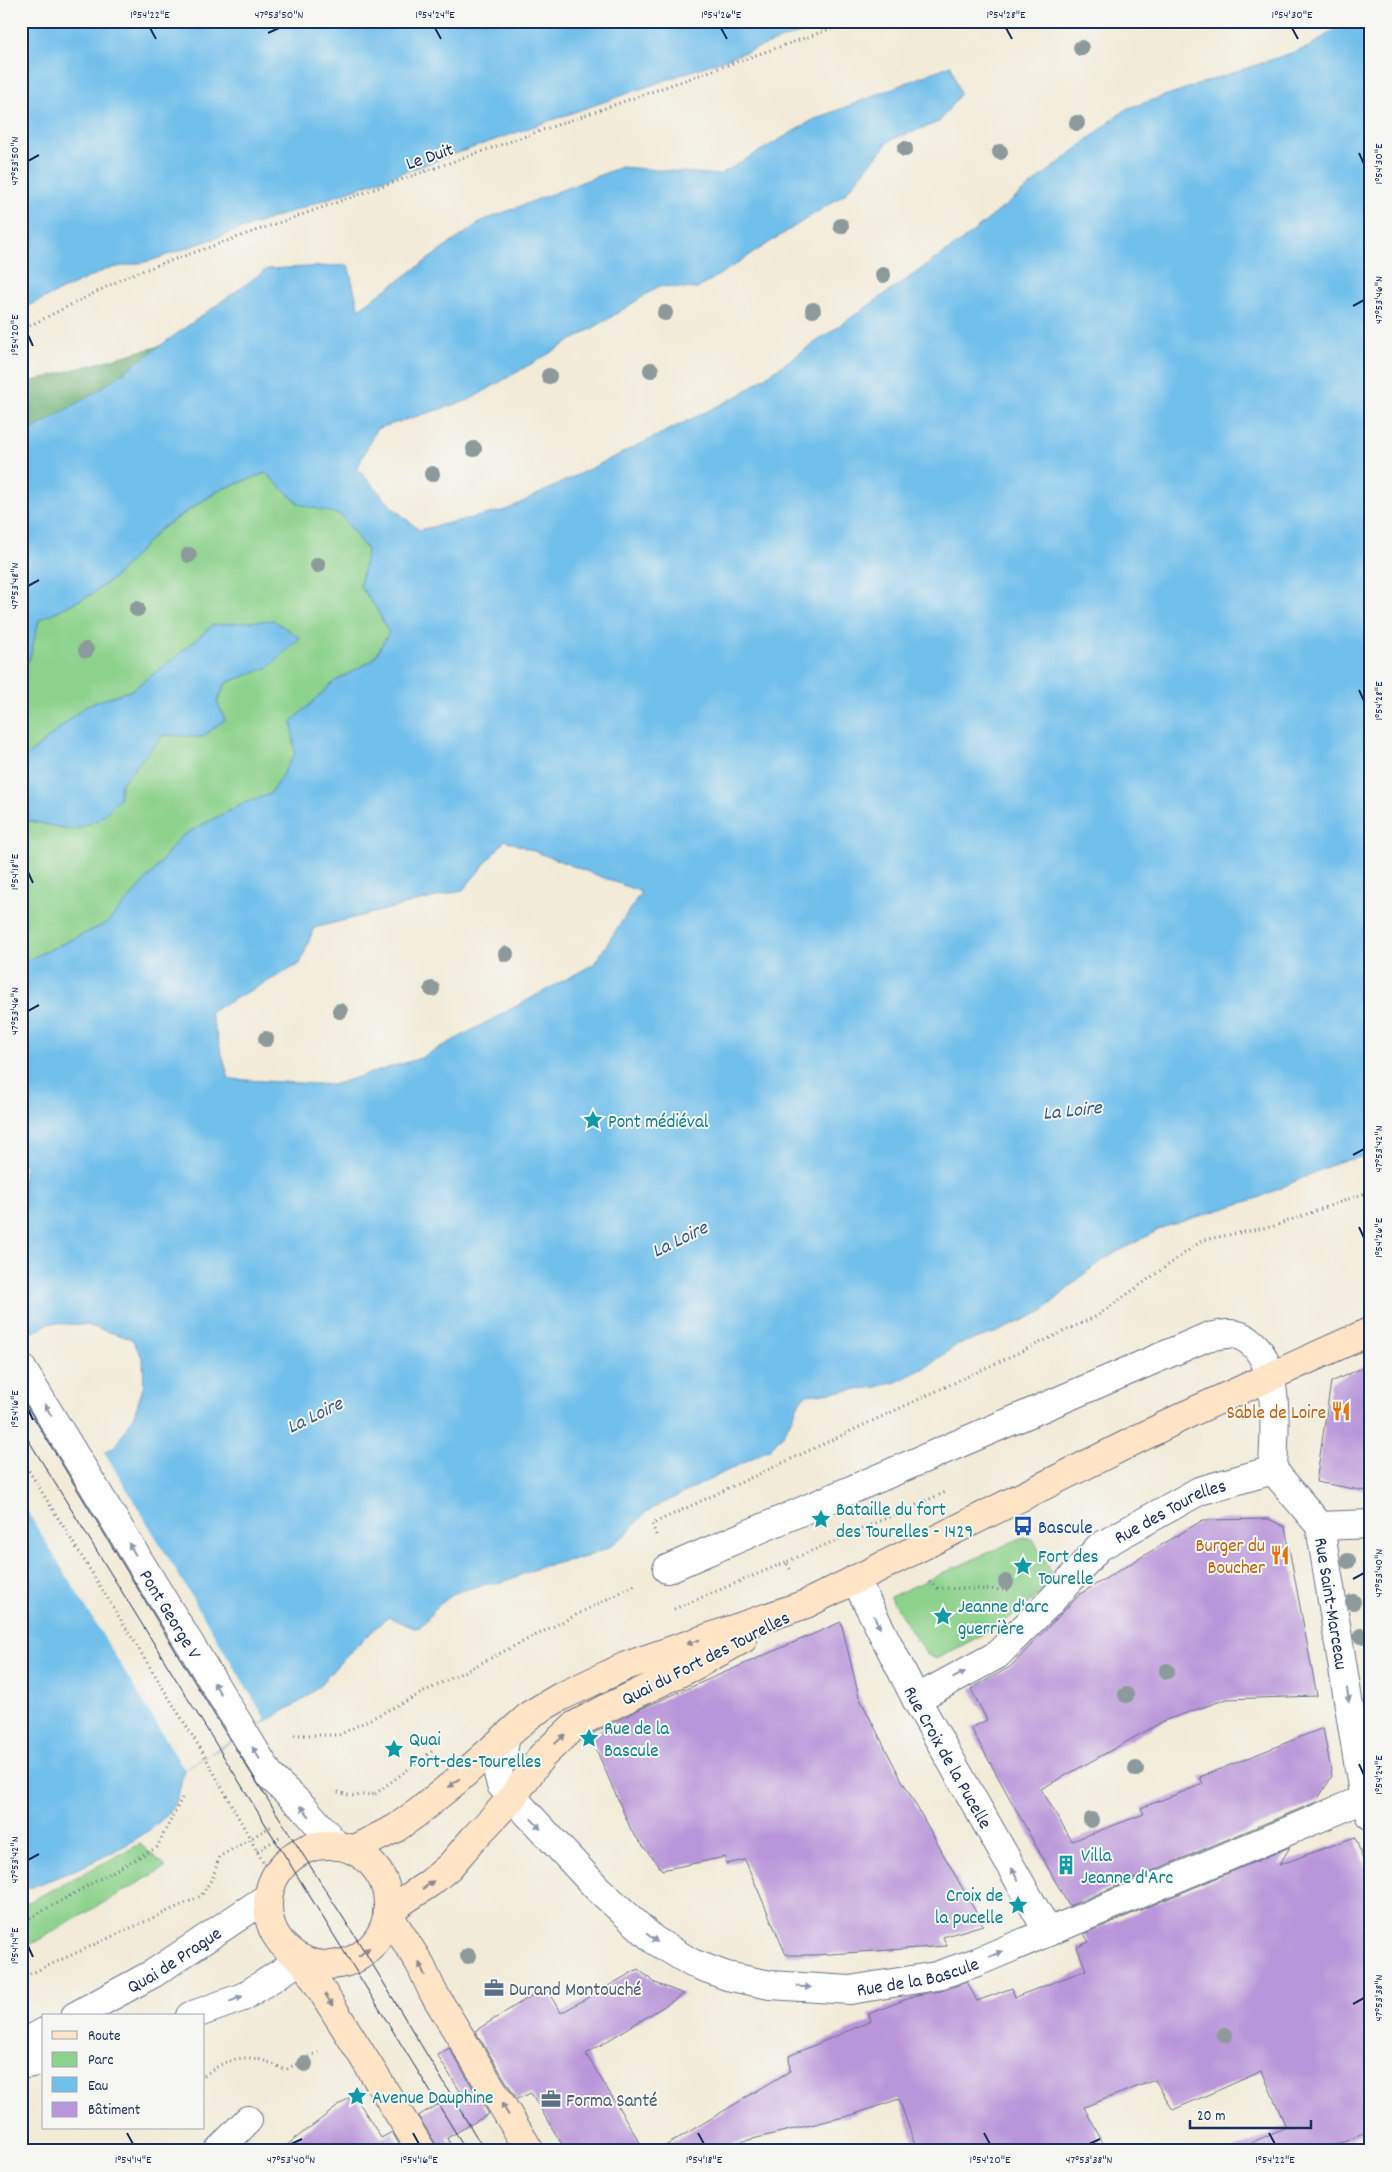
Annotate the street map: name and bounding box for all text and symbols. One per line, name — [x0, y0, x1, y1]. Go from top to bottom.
text: 1°54'22"E — [130, 7, 170, 24]
text: 47°53'50"N — [255, 7, 304, 24]
text: 1°54'24"E — [415, 7, 455, 24]
text: 1°54'26"E — [701, 7, 742, 24]
text: 1°54'28"E — [986, 7, 1026, 24]
text: 1°54'30"E — [1272, 7, 1313, 24]
text: 47°53'50"N — [7, 136, 24, 185]
street label: Le Duit — [403, 138, 458, 179]
text: 1°54'30"E — [1371, 143, 1388, 184]
text: 47°53'46"N — [1371, 276, 1388, 324]
text: 1°54'20"E — [7, 314, 24, 355]
text: 47°53'48"N — [7, 563, 24, 609]
text: 1°54'28"E — [1371, 681, 1388, 721]
text: 1°54'18"E — [7, 853, 24, 890]
text: 47°53'46"N — [7, 987, 24, 1035]
water label: La Loire — [1041, 1095, 1104, 1129]
place icon: Pont médiéval — [582, 1109, 604, 1131]
place label: Pont médiéval — [608, 1110, 709, 1137]
text: 47°53'42"N — [1371, 1125, 1388, 1173]
water label: La Loire — [648, 1215, 714, 1266]
text: 1°54'26"E — [1371, 1217, 1388, 1258]
text: 1°54'16"E — [7, 1390, 24, 1428]
water label: La Loire — [283, 1391, 349, 1442]
restaurant icon: Sable de Loire — [1330, 1400, 1352, 1422]
place label: Sable de Loire — [1227, 1401, 1326, 1428]
one-way arrow — [43, 1404, 52, 1417]
street label: Rue des Tourelles — [1110, 1474, 1230, 1553]
place label: Bataille du fort des Tourelles - 1429 — [836, 1498, 973, 1547]
place icon: Bataille du fort des Tourelles - 1429 — [810, 1508, 832, 1530]
bus stop icon: Bascule — [1012, 1515, 1034, 1537]
place label: Bascule — [1038, 1516, 1093, 1543]
place label: Burger du Boucher — [1196, 1534, 1265, 1583]
street label: Rue Saint-Marceau — [1305, 1536, 1353, 1672]
one-way arrow — [128, 1543, 137, 1556]
restaurant icon: Burger du Boucher — [1269, 1544, 1291, 1566]
place label: Fort des Tourelle — [1038, 1545, 1099, 1594]
text: 47°53'40"N — [1371, 1549, 1388, 1597]
place icon: Fort des Tourelle — [1012, 1555, 1034, 1577]
street label: Pont George V — [131, 1565, 206, 1666]
place label: Jeanne d'arc guerrière — [958, 1595, 1049, 1644]
place icon: Jeanne d'arc guerrière — [932, 1605, 954, 1627]
street label: Quai du Fort des Tourelles — [618, 1606, 795, 1714]
one-way arrow — [873, 1615, 881, 1629]
one-way arrow — [686, 1639, 701, 1647]
one-way arrow — [953, 1671, 966, 1680]
one-way arrow — [212, 1681, 221, 1695]
street label: Rue Croix de la Pucelle — [895, 1682, 997, 1835]
one-way arrow — [1344, 1688, 1352, 1704]
place label: Rue de la Bascule — [604, 1717, 670, 1766]
place icon: Rue de la Bascule — [578, 1727, 600, 1749]
place label: Quai Fort-des-Tourelles — [409, 1728, 542, 1777]
one-way arrow — [553, 1733, 565, 1745]
place icon: Quai Fort-des-Tourelles — [383, 1738, 405, 1760]
one-way arrow — [252, 1747, 261, 1760]
text: 1°54'24"E — [1371, 1755, 1388, 1795]
one-way arrow — [448, 1777, 461, 1788]
one-way arrow — [300, 1804, 311, 1817]
one-way arrow — [530, 1818, 542, 1830]
text: 47°53'42"N — [7, 1836, 24, 1884]
place label: Villa Jeanne d'Arc — [1081, 1844, 1173, 1893]
building icon: Villa Jeanne d'Arc — [1055, 1854, 1077, 1876]
one-way arrow — [1011, 1867, 1019, 1882]
one-way arrow — [421, 1880, 435, 1890]
place label: Croix de la pucelle — [935, 1884, 1003, 1933]
place icon: Croix de la pucelle — [1007, 1894, 1029, 1916]
street label: Quai de Prague — [123, 1922, 228, 2002]
text: 1°54'14"E — [7, 1927, 24, 1964]
one-way arrow — [645, 1932, 658, 1943]
one-way arrow — [357, 1946, 370, 1957]
one-way arrow — [989, 1949, 1003, 1957]
street label: Rue de la Bascule — [855, 1952, 983, 2006]
one-way arrow — [418, 1962, 426, 1976]
text: 47°53'38"N — [1371, 1974, 1388, 2022]
office icon: Durand Montouché — [483, 1977, 505, 1999]
place label: Durand Montouché — [509, 1978, 642, 2005]
one-way arrow — [796, 1984, 812, 1992]
one-way arrow — [324, 1993, 333, 2007]
one-way arrow — [229, 1995, 243, 2003]
legend — [42, 2014, 205, 2130]
text: Route — [88, 2026, 121, 2048]
text: Parc — [88, 2050, 113, 2072]
text: Eau — [88, 2076, 108, 2098]
place icon: Avenue Dauphine — [346, 2085, 368, 2107]
place label: Avenue Dauphine — [372, 2086, 493, 2113]
office icon: Forma Santé — [540, 2088, 562, 2110]
place label: Forma Santé — [566, 2089, 658, 2116]
scale bar — [1190, 2097, 1311, 2129]
text: Bâtiment — [88, 2100, 141, 2122]
one-way arrow — [500, 2103, 509, 2116]
text: 20 m — [1197, 2106, 1225, 2128]
text: 1°54'14"E — [115, 2152, 152, 2169]
text: 47°53'40"N — [267, 2152, 315, 2169]
text: 1°54'16"E — [400, 2152, 438, 2169]
text: 1°54'18"E — [686, 2152, 723, 2169]
text: 1°54'20"E — [970, 2152, 1011, 2169]
text: 47°53'38"N — [1065, 2152, 1113, 2169]
text: 1°54'22"E — [1255, 2152, 1295, 2169]

